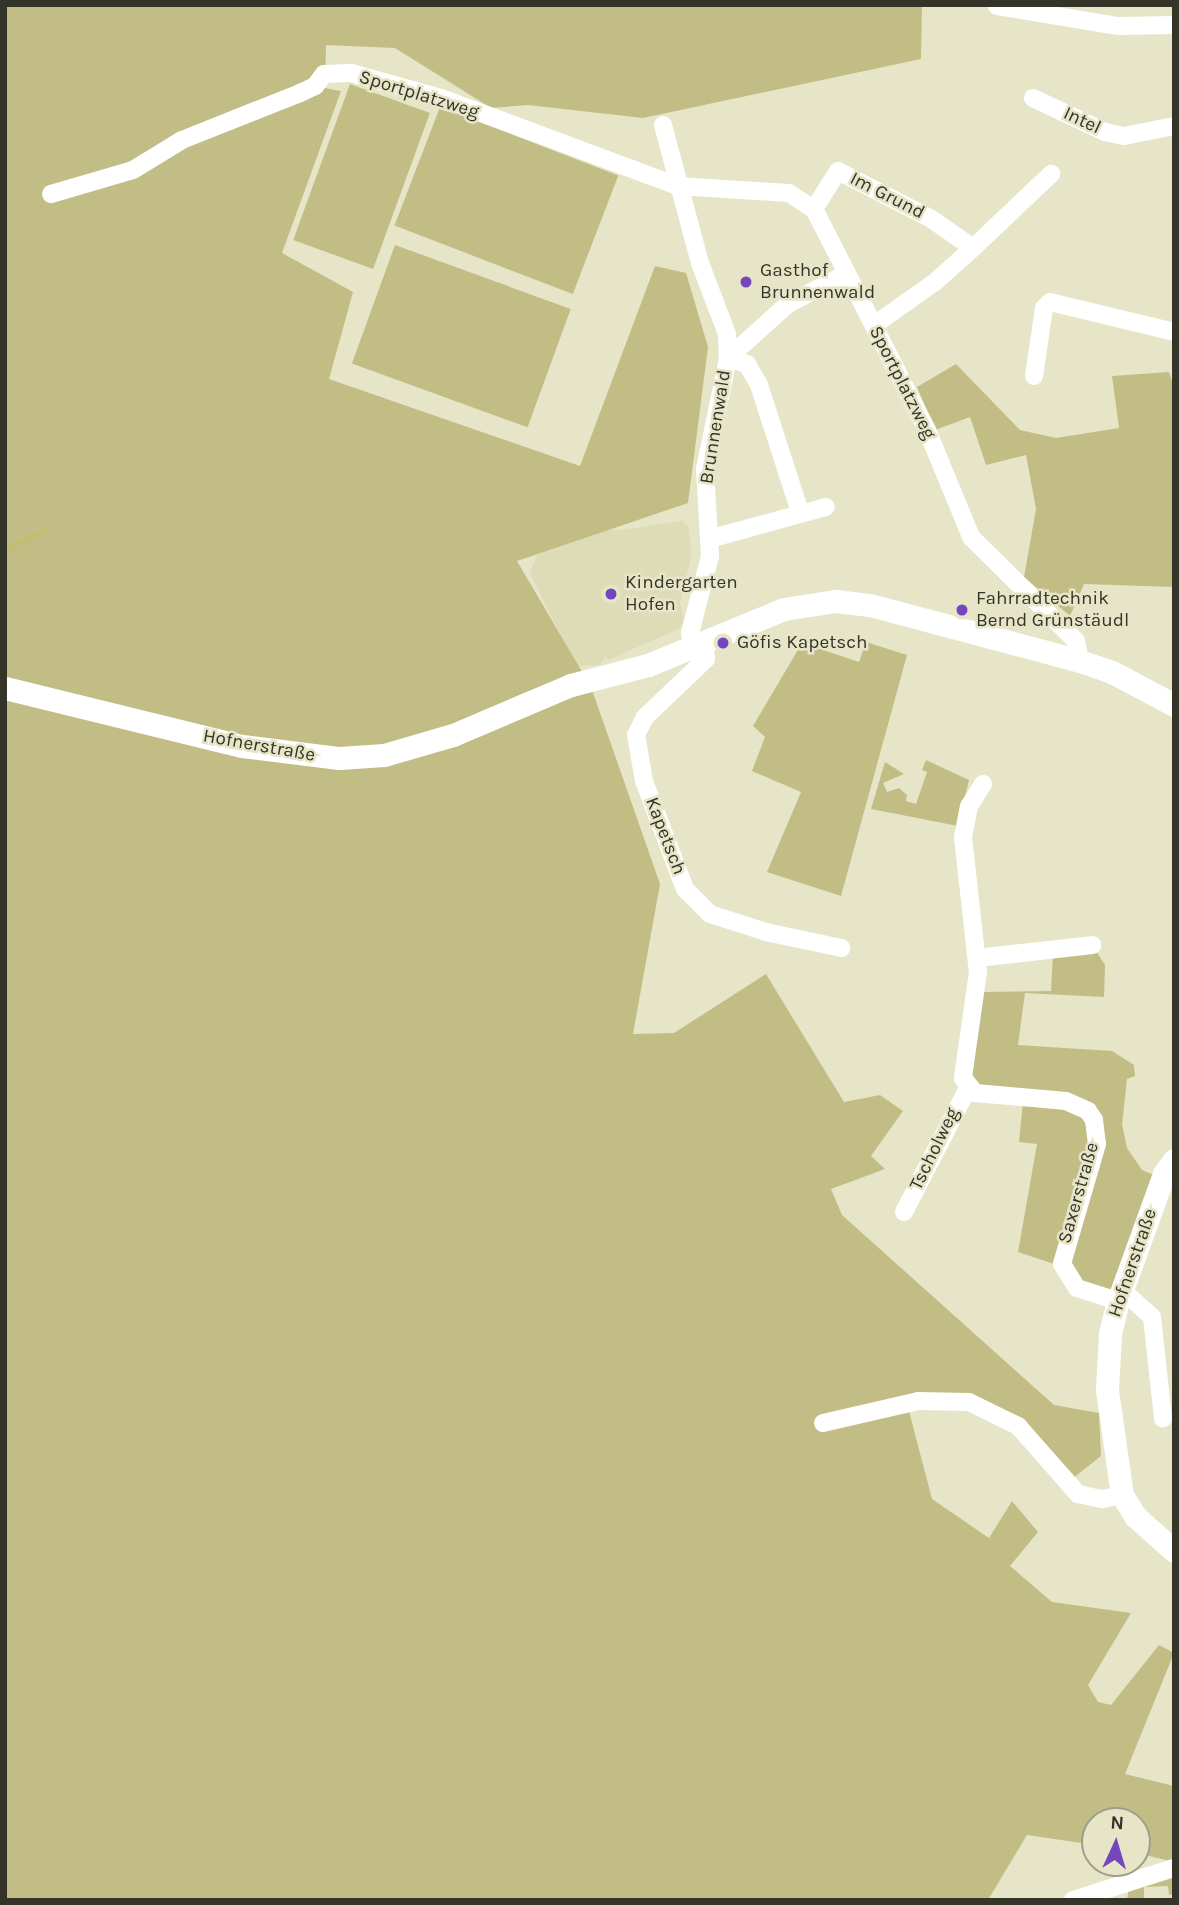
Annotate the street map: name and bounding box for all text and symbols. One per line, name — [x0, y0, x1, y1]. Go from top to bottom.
street label: Sportplatzweg — [356, 66, 482, 124]
street label: Intel — [1060, 102, 1104, 140]
street label: Im Grund — [846, 167, 928, 225]
place label: Gasthof Brunnenwald — [760, 260, 875, 304]
marker: Gasthof Brunnenwald — [738, 274, 754, 290]
street label: Sportplatzweg — [864, 322, 940, 444]
street label: Brunnenwald — [696, 368, 736, 486]
place label: Kindergarten Hofen — [625, 572, 738, 616]
marker: Kindergarten Hofen — [603, 586, 619, 602]
place label: Fahrradtechnik Bernd Grünstäudl — [976, 588, 1129, 632]
marker: Fahrradtechnik Bernd Grünstäudl — [954, 602, 970, 618]
place label: Göfis Kapetsch — [737, 632, 868, 654]
marker: Göfis Kapetsch — [715, 635, 731, 651]
street label: Hofnerstraße — [201, 725, 317, 767]
street label: Kapetsch — [640, 794, 690, 878]
street label: Tscholweg — [905, 1104, 965, 1194]
street label: Saxerstraße — [1054, 1140, 1104, 1246]
street label: Hofnerstraße — [1104, 1206, 1162, 1320]
north arrow — [1081, 1807, 1151, 1877]
text: N — [1110, 1812, 1125, 1834]

